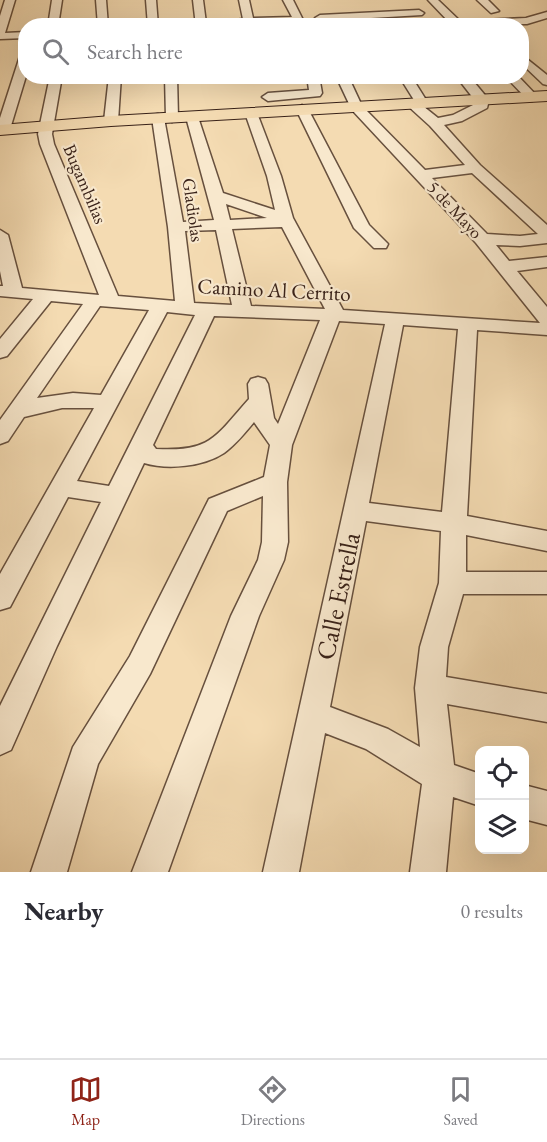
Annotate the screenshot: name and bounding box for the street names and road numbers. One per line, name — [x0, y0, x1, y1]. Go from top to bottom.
street label: Bugambilias — [58, 140, 113, 227]
street label: 5 de Mayo — [423, 176, 488, 244]
street label: Gladiolas — [178, 177, 209, 243]
street label: Camino Al Cerrito — [197, 272, 351, 307]
street label: Calle Estrella — [308, 528, 368, 663]

